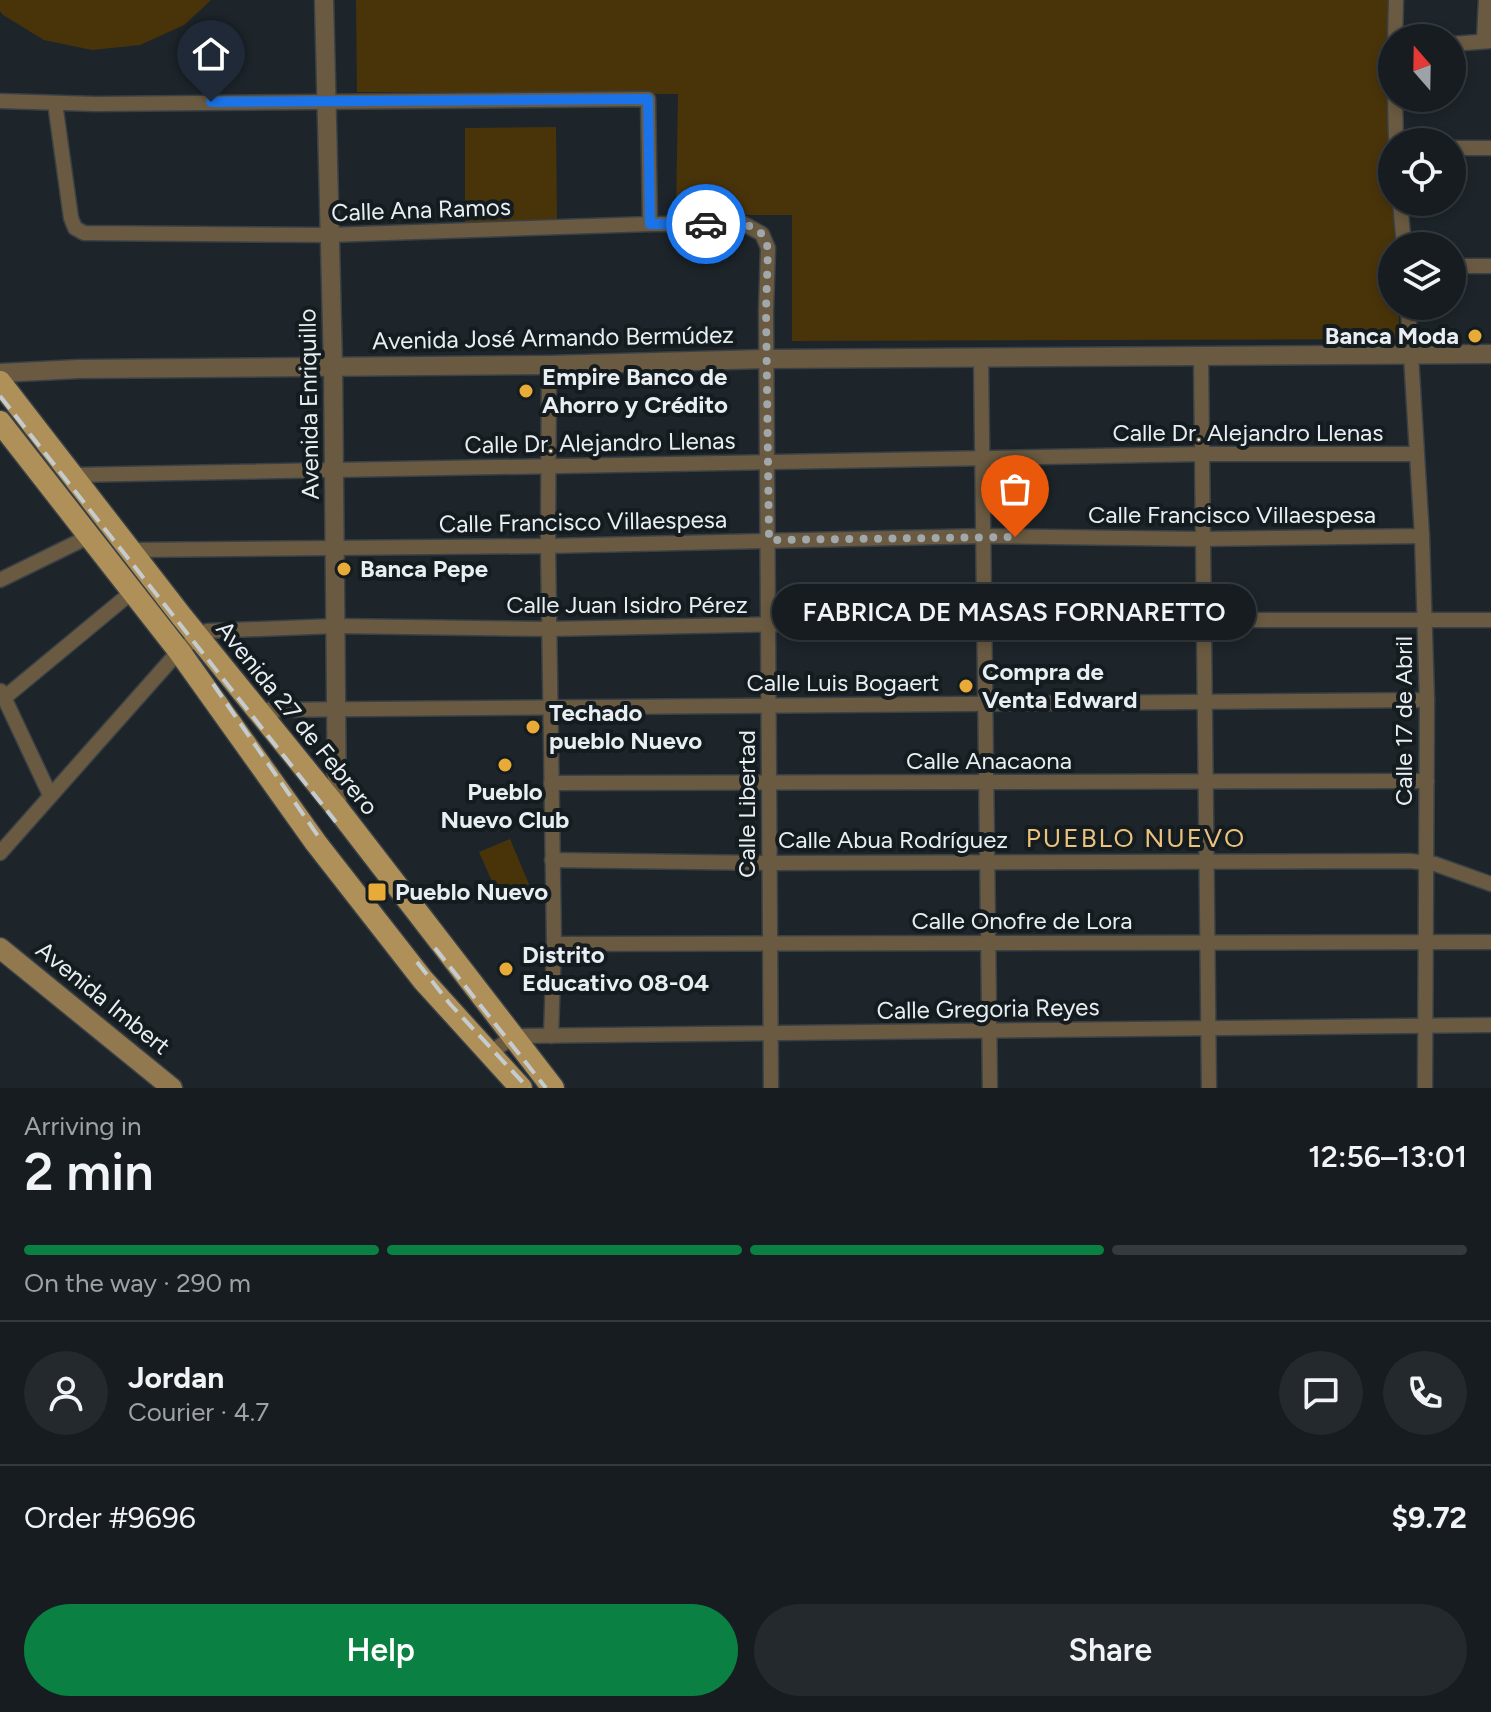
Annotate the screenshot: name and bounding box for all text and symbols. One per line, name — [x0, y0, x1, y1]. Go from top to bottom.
pin — [177, 20, 245, 102]
north arrow — [1378, 24, 1466, 112]
map controls — [1378, 24, 1466, 320]
icon: home — [189, 32, 233, 76]
button: locate — [1378, 128, 1466, 216]
courier — [666, 184, 746, 264]
street label: Calle Ana Ramos — [331, 192, 511, 227]
icon: car — [684, 202, 728, 246]
button: layers — [1378, 232, 1466, 320]
street label: Avenida Enriquillo — [292, 308, 325, 500]
street label: Avenida José Armando Bermúdez — [372, 320, 734, 355]
place label: Banca Moda — [1325, 321, 1459, 350]
marker: Banca Moda — [1466, 327, 1484, 345]
place label: Empire Banco de Ahorro y Crédito — [542, 362, 728, 419]
marker: Empire Banco de Ahorro y Crédito — [517, 382, 535, 400]
street label: Calle Dr. Alejandro Llenas — [1112, 418, 1384, 447]
street label: Calle Dr. Alejandro Llenas — [464, 426, 736, 459]
pin — [981, 455, 1049, 537]
icon: bag — [993, 467, 1037, 511]
street label: Calle Francisco Villaespesa — [1088, 500, 1376, 529]
street label: Calle Francisco Villaespesa — [439, 504, 727, 539]
place label: Banca Pepe — [360, 554, 488, 583]
marker: Banca Pepe — [335, 560, 353, 578]
callout: FABRICA DE MASAS FORNARETTO — [773, 585, 1257, 641]
street label: Calle Juan Isidro Pérez — [506, 590, 748, 619]
text: FABRICA DE MASAS FORNARETTO — [802, 596, 1226, 628]
street label: Avenida 27 de Febrero — [210, 615, 385, 820]
street label: Calle 17 de Abril — [1389, 636, 1418, 806]
place label: Compra de Venta Edward — [982, 657, 1137, 714]
street label: Calle Luis Bogaert — [747, 668, 939, 697]
marker: Compra de Venta Edward — [957, 677, 975, 695]
place label: Techado pueblo Nuevo — [549, 698, 702, 755]
marker: Techado pueblo Nuevo — [524, 718, 542, 736]
street label: Calle Libertad — [732, 730, 761, 878]
street label: Calle Anacaona — [906, 746, 1072, 775]
marker: Pueblo Nuevo Club — [496, 756, 514, 774]
place label: Pueblo Nuevo Club — [441, 777, 569, 834]
district label: PUEBLO NUEVO — [1026, 822, 1246, 854]
street label: Calle Abua Rodríguez — [778, 825, 1008, 854]
place label: Pueblo Nuevo — [395, 877, 548, 906]
marker: Pueblo Nuevo — [366, 881, 388, 903]
street label: Calle Onofre de Lora — [912, 906, 1132, 935]
street label: Avenida Imbert — [31, 935, 176, 1060]
place label: Distrito Educativo 08-04 — [522, 940, 709, 997]
marker: Distrito Educativo 08-04 — [497, 960, 515, 978]
street label: Calle Gregoria Reyes — [876, 992, 1100, 1025]
text: Arriving in — [24, 1110, 142, 1142]
text: 12:56–13:01 — [1308, 1138, 1467, 1175]
text: 2 min — [24, 1141, 153, 1203]
text: On the way · 290 m — [24, 1267, 251, 1299]
button: person — [24, 1351, 108, 1435]
button: chat — [1279, 1351, 1363, 1435]
button: phone — [1383, 1351, 1467, 1435]
text: Jordan — [128, 1359, 224, 1396]
text: Courier · 4.7 — [128, 1396, 269, 1428]
text: Order #9696 — [24, 1499, 196, 1536]
text: $9.72 — [1391, 1499, 1467, 1536]
button: Help — [24, 1604, 738, 1696]
button: Share — [754, 1604, 1467, 1696]

